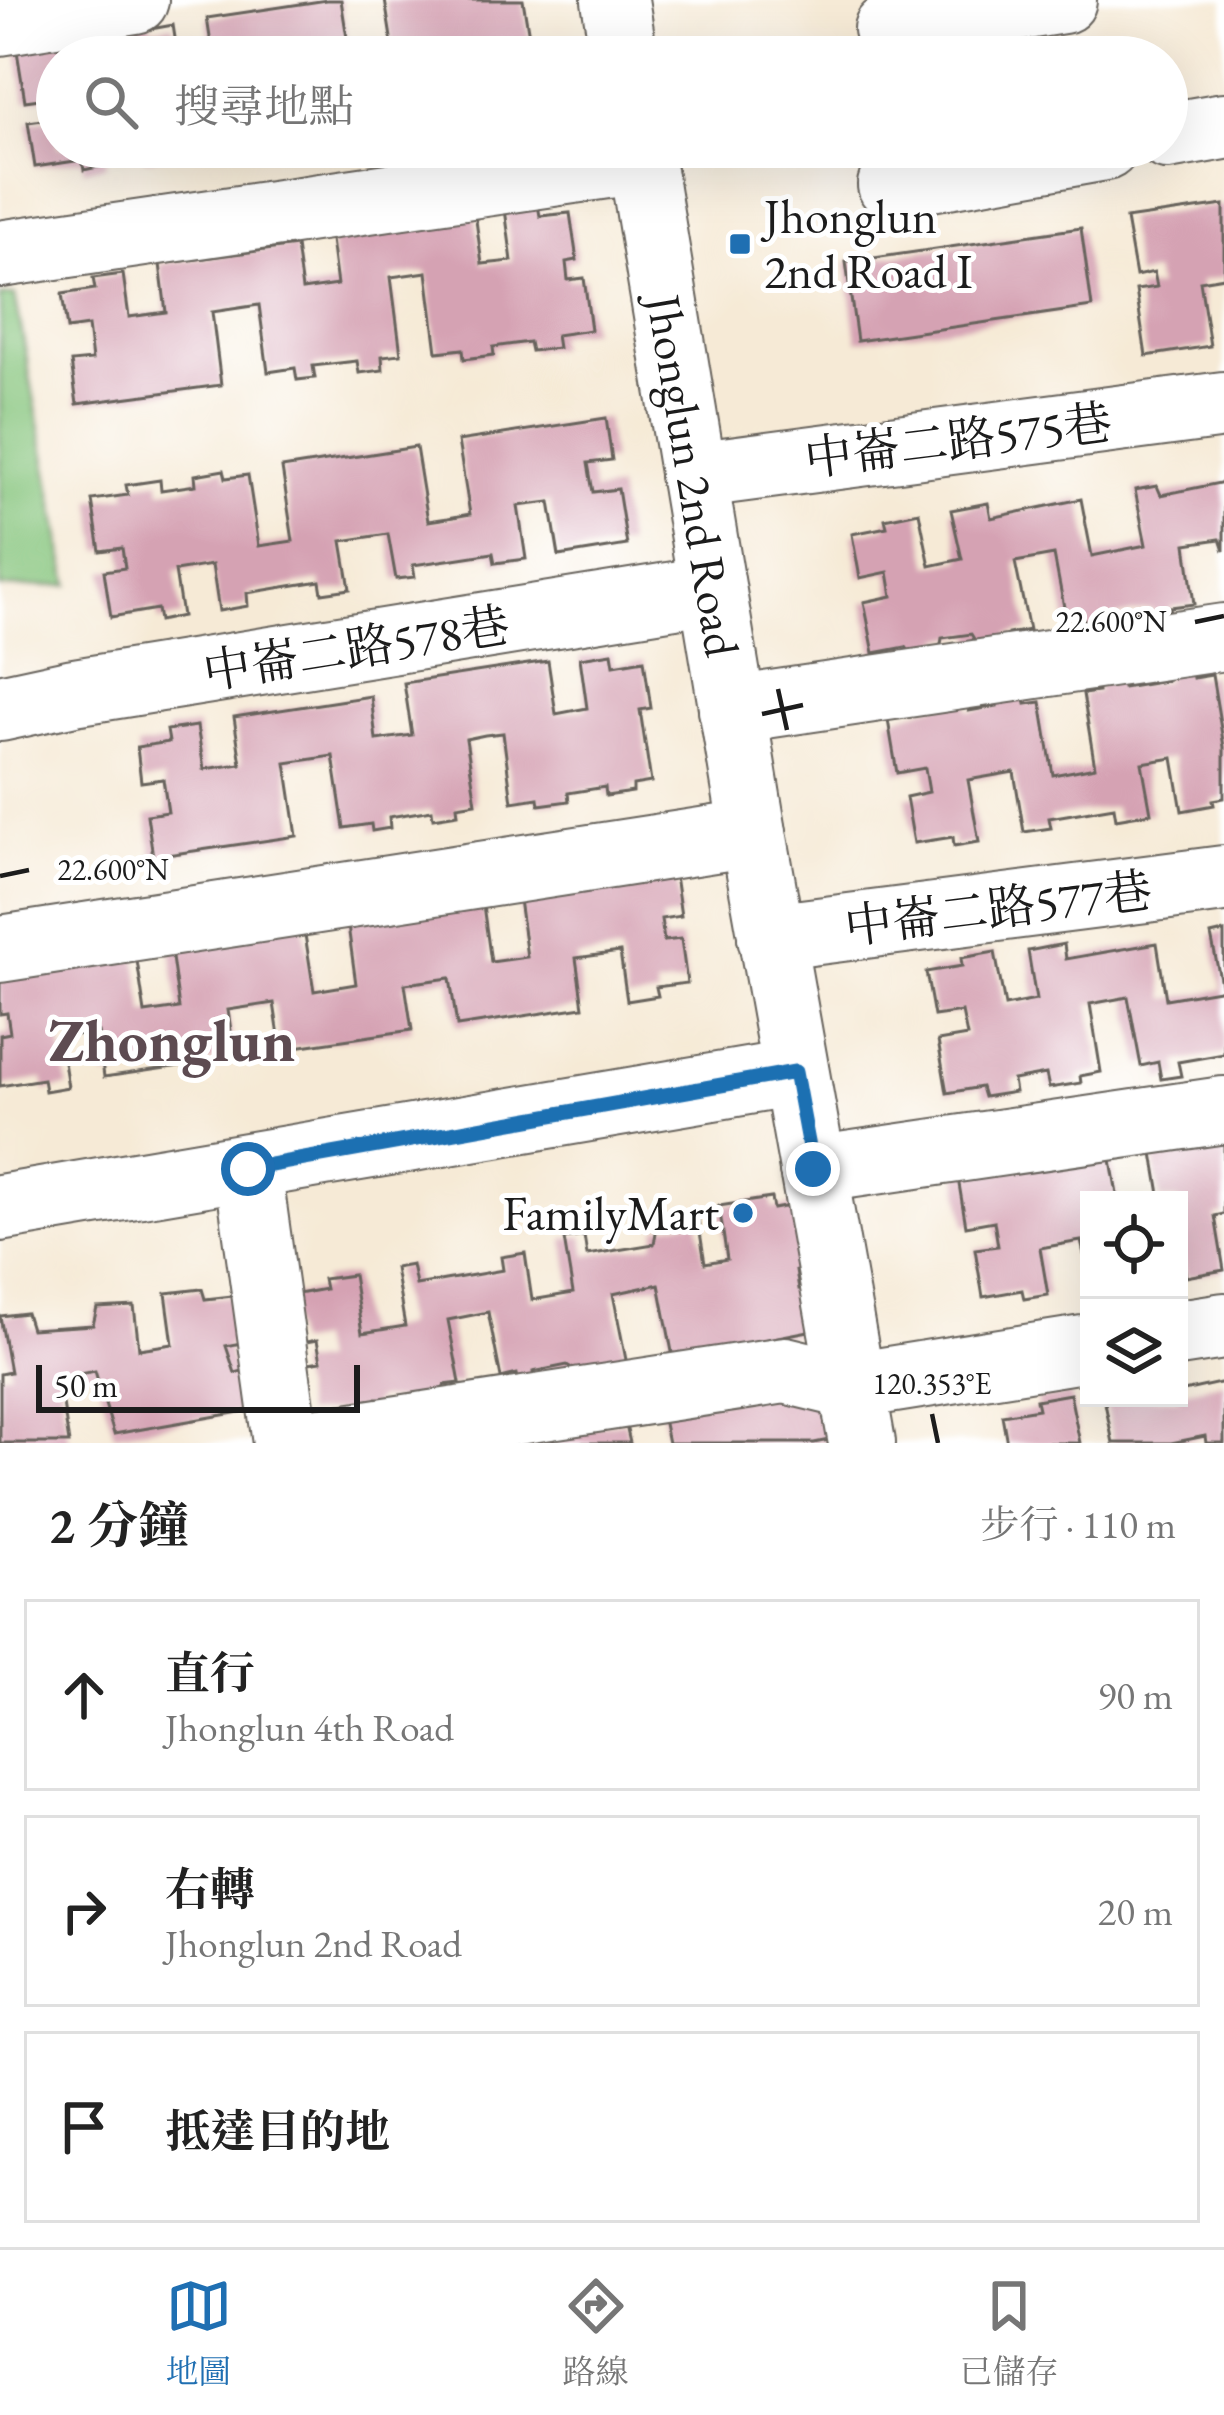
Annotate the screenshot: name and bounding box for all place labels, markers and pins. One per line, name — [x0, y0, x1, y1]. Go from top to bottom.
place label: Jhonglun 2nd Road I — [760, 185, 973, 302]
marker: Jhonglun 2nd Road I — [727, 231, 753, 257]
place label: FamilyMart — [503, 1182, 719, 1244]
marker: FamilyMart — [730, 1200, 756, 1226]

